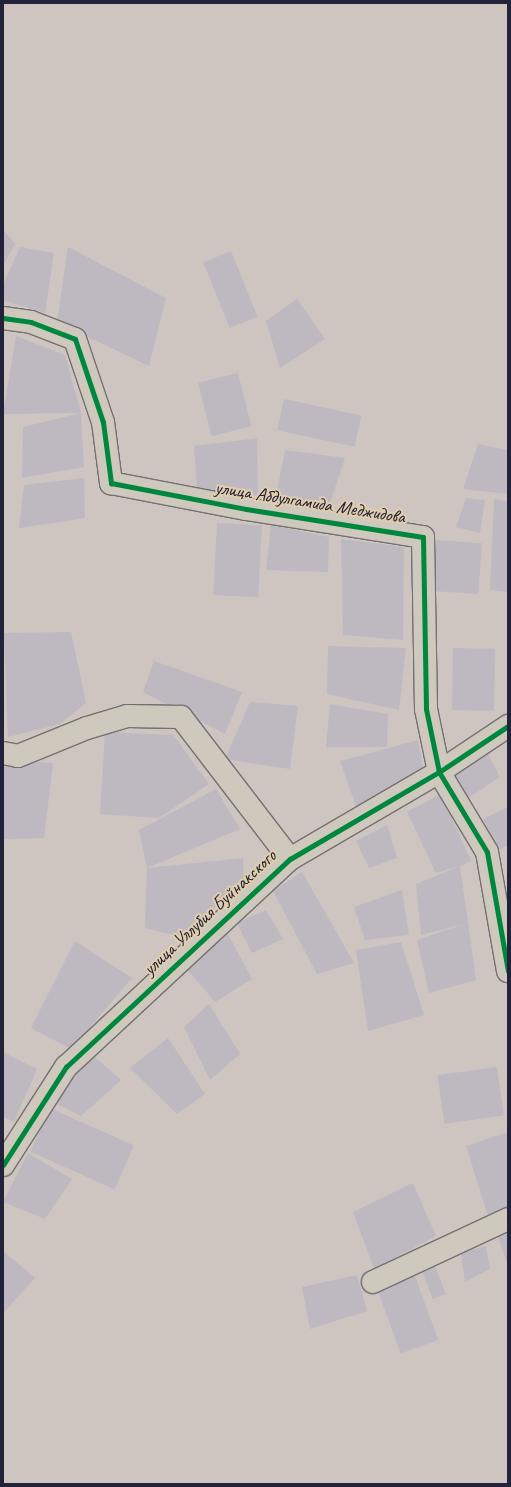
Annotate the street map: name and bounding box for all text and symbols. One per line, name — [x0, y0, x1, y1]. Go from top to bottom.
street label: улица Абдулгамида Меджидова — [211, 476, 409, 530]
street label: улица Уллубия Буйнакского — [139, 845, 281, 981]

